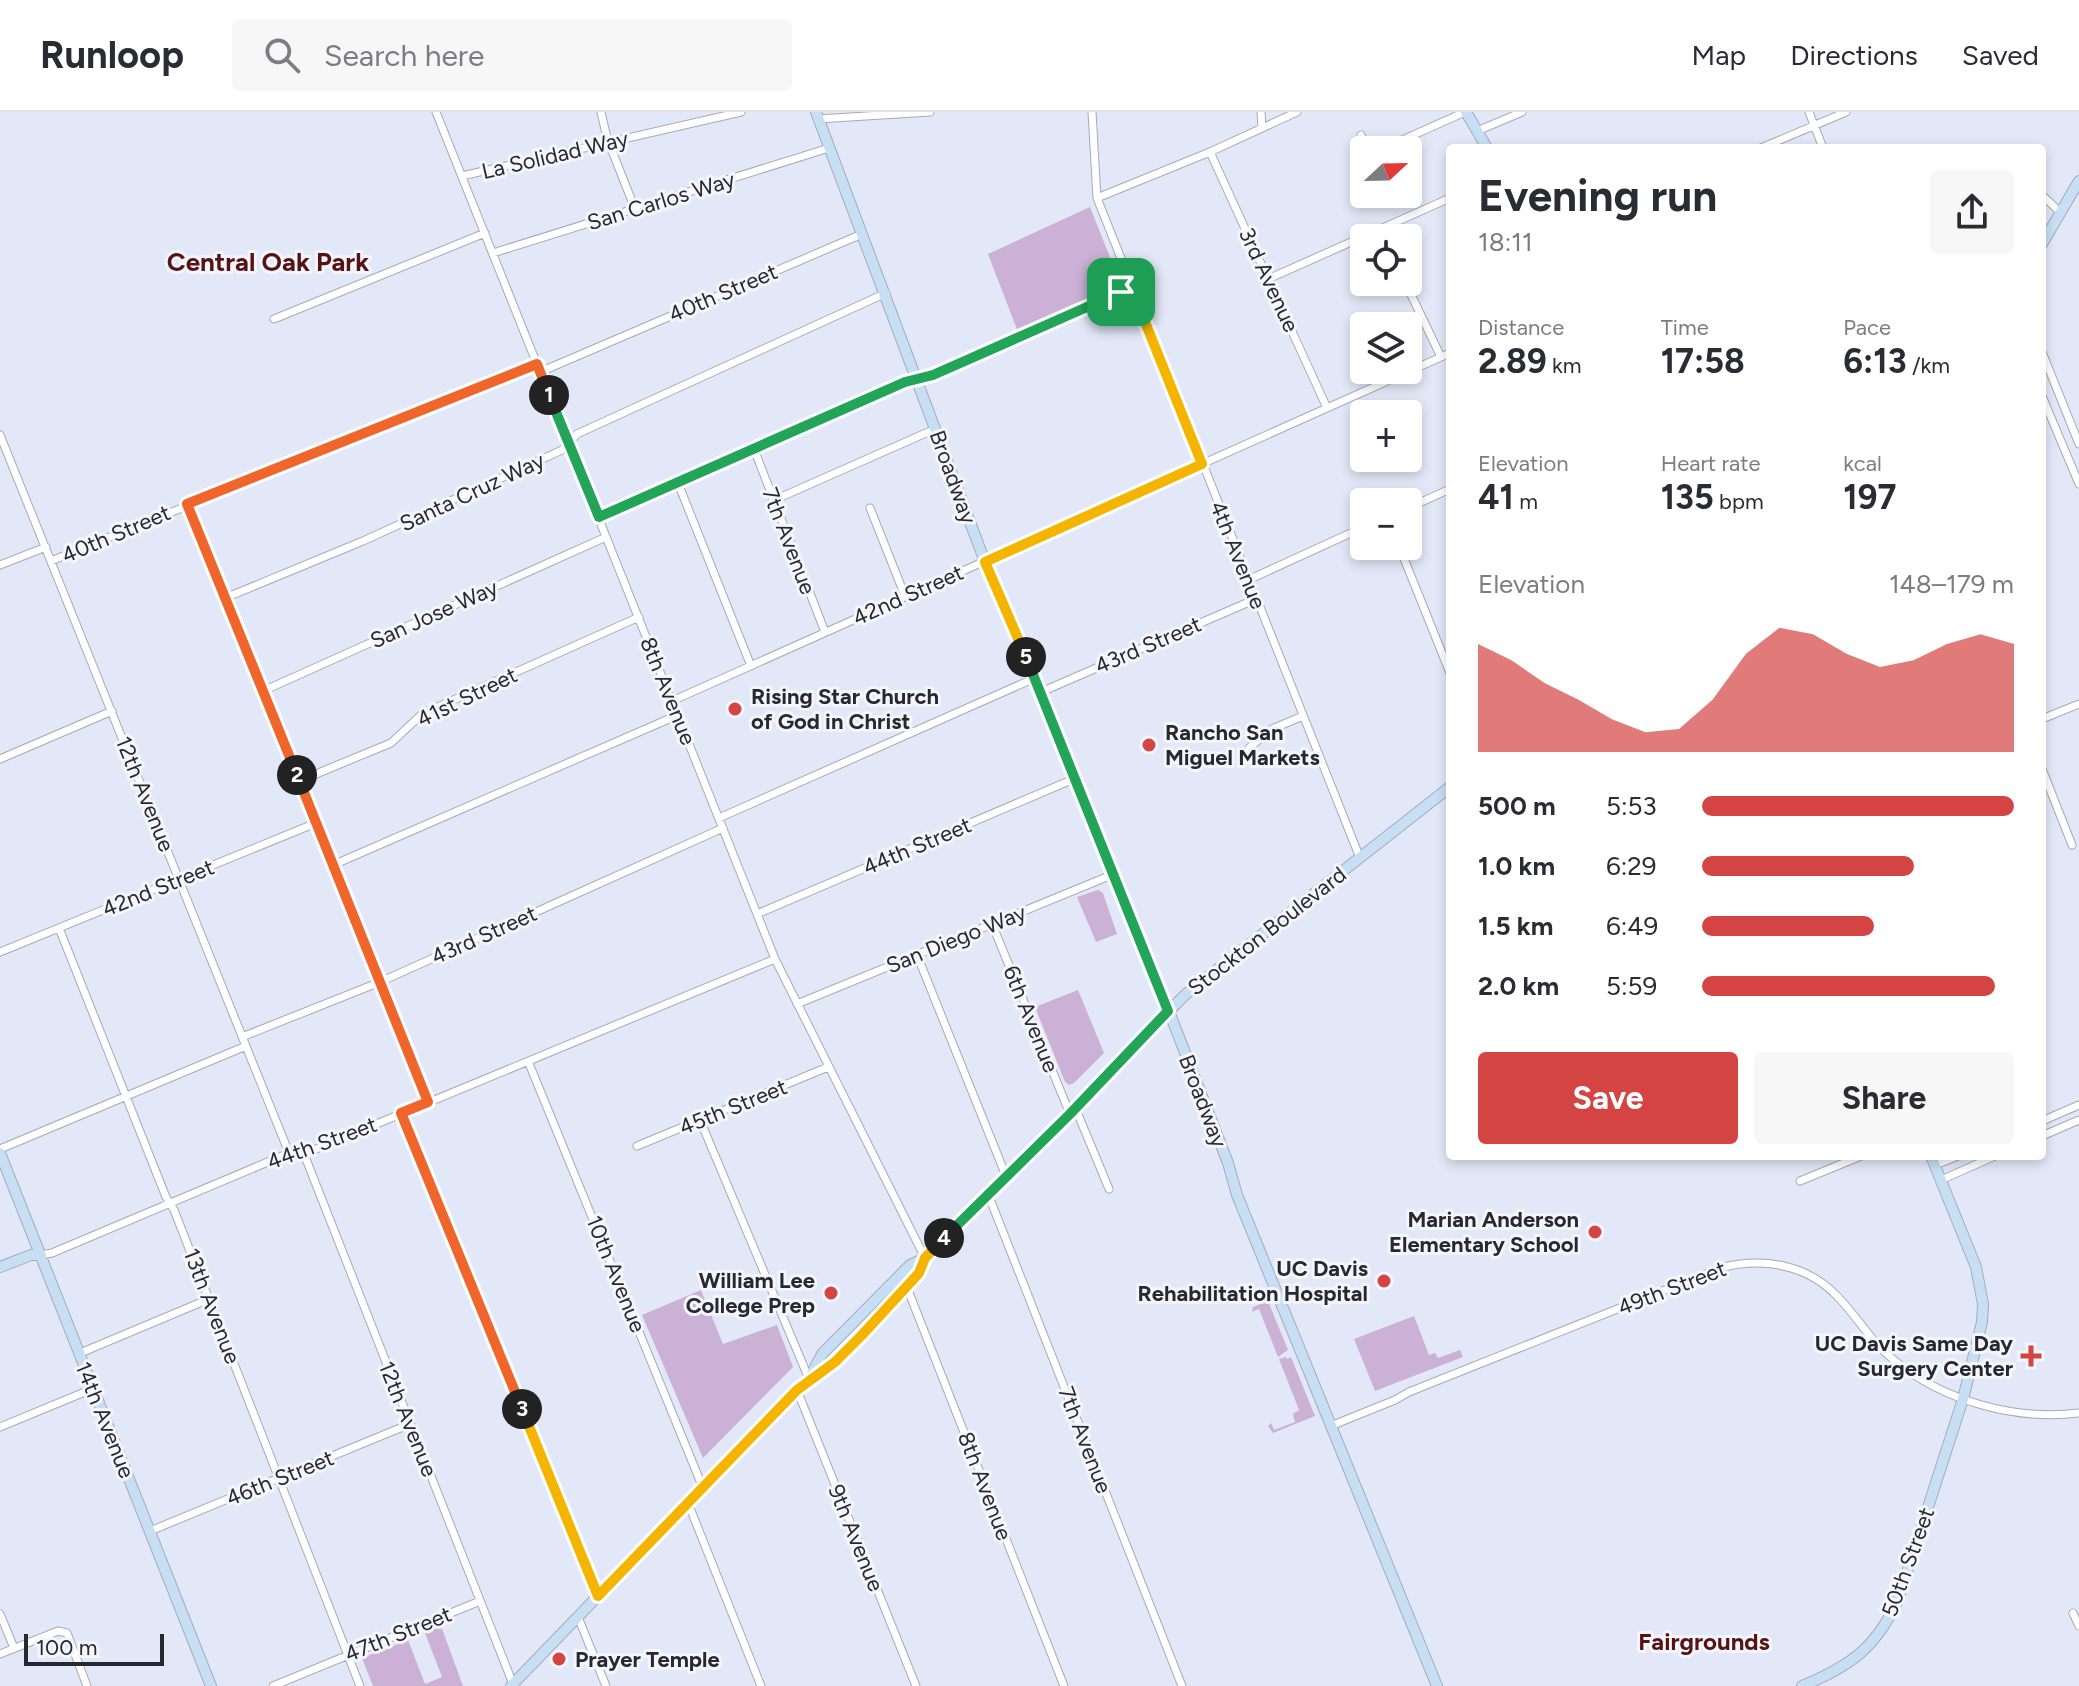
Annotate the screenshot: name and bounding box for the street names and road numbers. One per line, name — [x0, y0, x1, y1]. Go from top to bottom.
street label: La Solidad Way — [479, 125, 631, 185]
street label: San Carlos Way — [584, 166, 739, 236]
street label: 3rd Avenue — [1233, 223, 1305, 337]
street label: 40th Street — [665, 258, 781, 328]
street label: Broadway — [924, 427, 982, 528]
street label: Santa Cruz Way — [395, 446, 549, 537]
street label: 7th Avenue — [756, 484, 822, 598]
street label: 4th Avenue — [1204, 497, 1272, 613]
street label: 40th Street — [58, 499, 174, 569]
street label: 42nd Street — [849, 559, 967, 631]
street label: San Jose Way — [366, 574, 502, 654]
street label: 43rd Street — [1091, 610, 1205, 680]
street label: 8th Avenue — [634, 633, 702, 749]
street label: 41st Street — [412, 661, 522, 733]
street label: 12th Avenue — [110, 732, 180, 856]
street label: 44th Street — [859, 811, 975, 881]
street label: 42nd Street — [98, 853, 218, 923]
street label: Stockton Boulevard — [1182, 861, 1352, 1001]
street label: San Diego Way — [882, 898, 1030, 979]
street label: 43rd Street — [427, 900, 541, 970]
street label: 6th Avenue — [997, 962, 1065, 1076]
street label: Broadway — [1173, 1051, 1233, 1152]
street label: 45th Street — [675, 1073, 791, 1141]
street label: 44th Street — [263, 1111, 381, 1175]
street label: 10th Avenue — [580, 1212, 652, 1336]
street label: 13th Avenue — [178, 1244, 246, 1368]
street label: 49th Street — [1614, 1255, 1730, 1321]
street label: 12th Avenue — [373, 1357, 443, 1481]
street label: 14th Avenue — [69, 1358, 141, 1482]
street label: 7th Avenue — [1052, 1383, 1118, 1497]
street label: 8th Avenue — [952, 1428, 1018, 1544]
street label: 46th Street — [222, 1444, 338, 1512]
street label: 9th Avenue — [822, 1481, 890, 1595]
street label: 50th Street — [1876, 1504, 1940, 1620]
street label: 47th Street — [341, 1600, 455, 1668]

